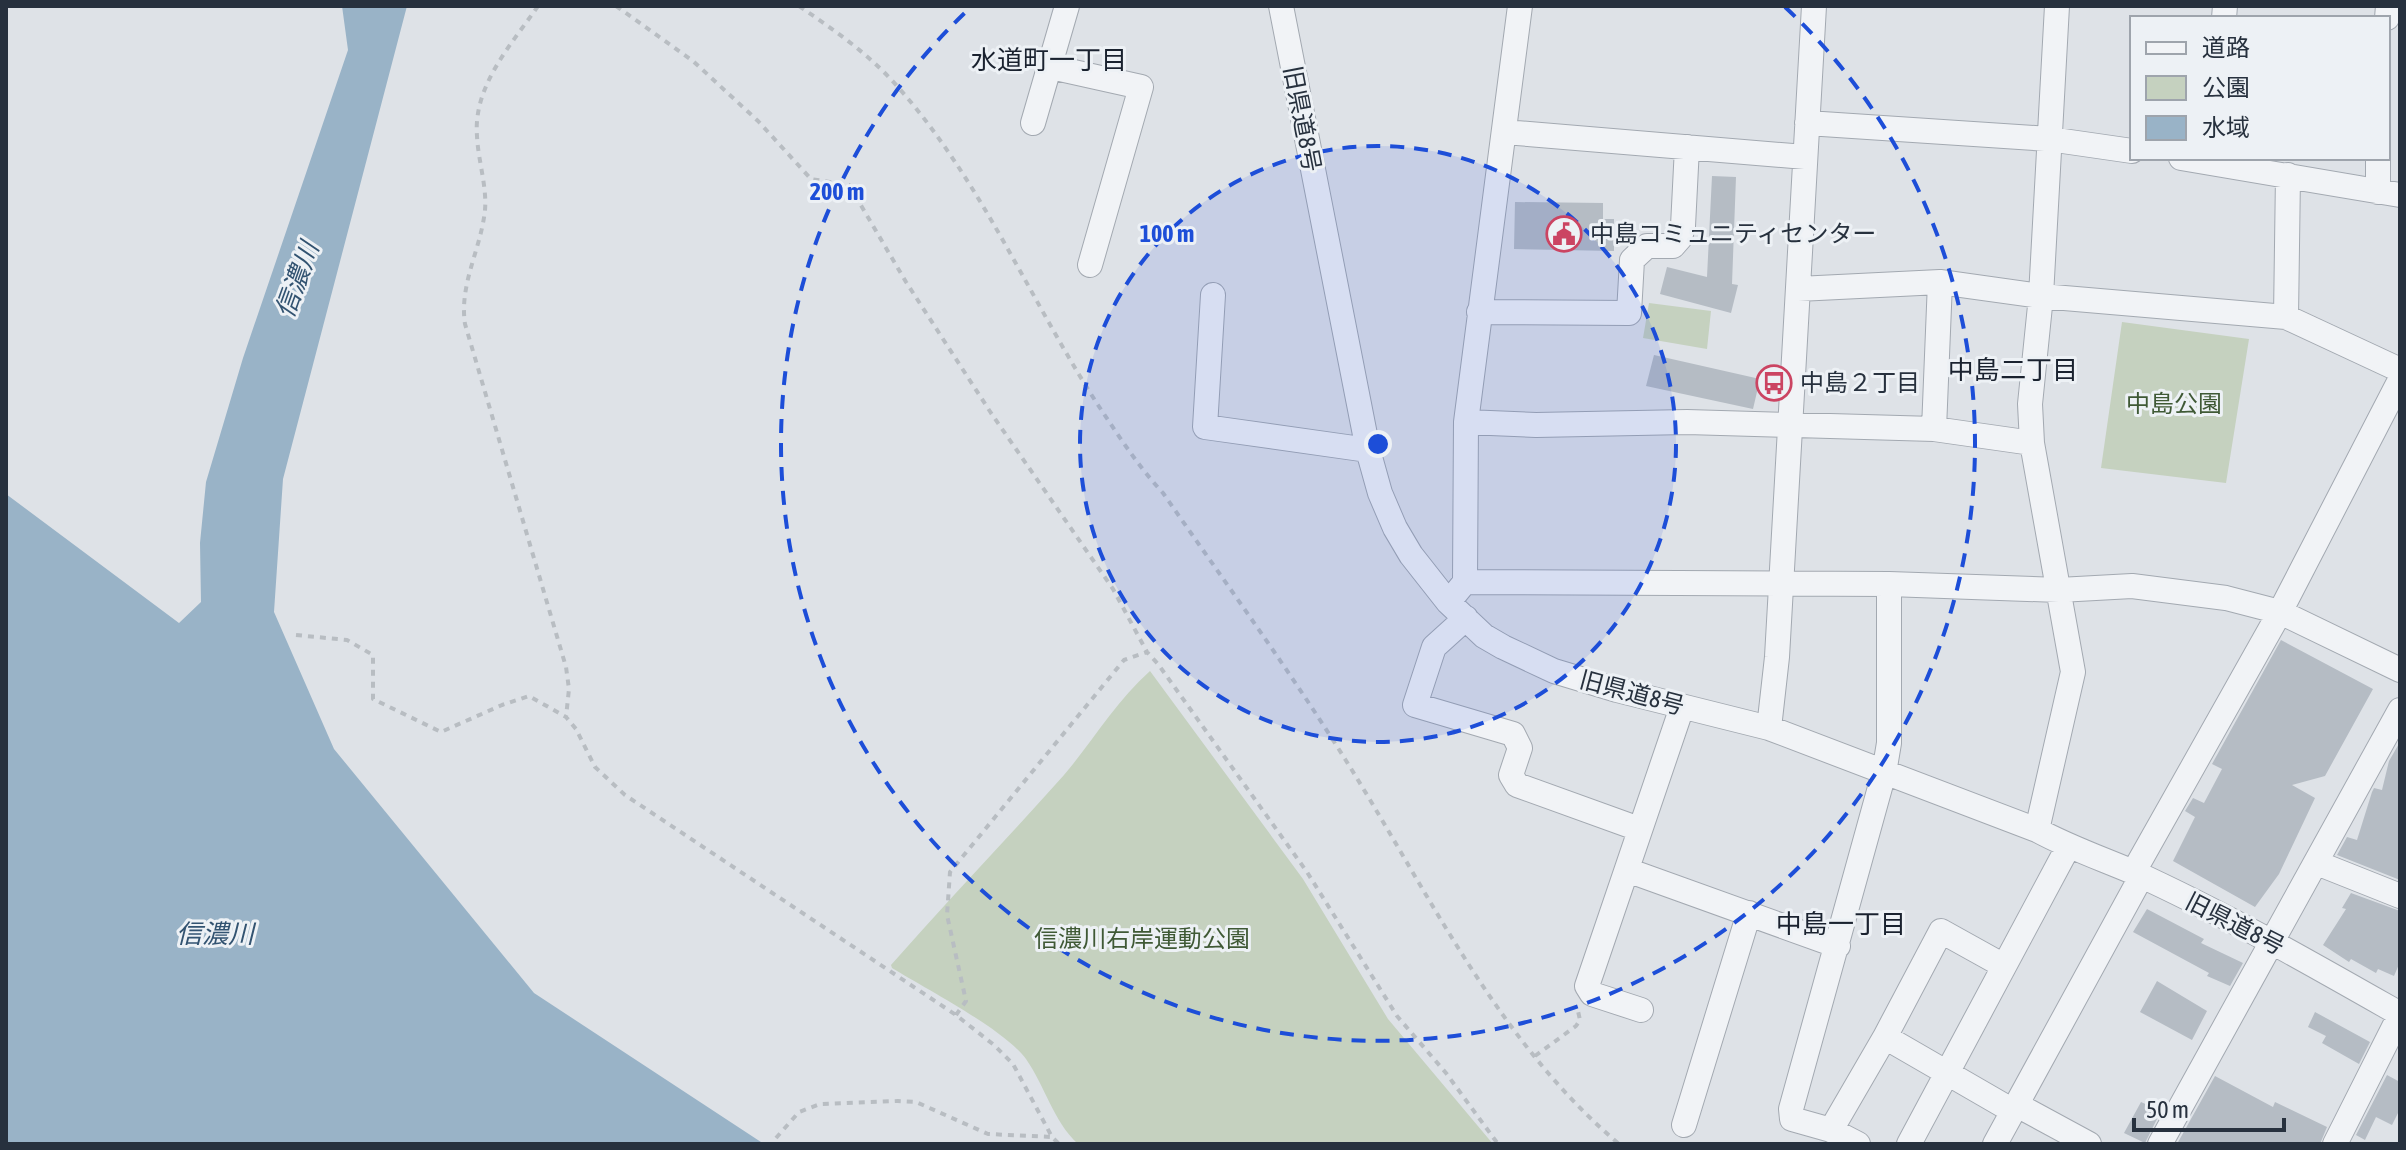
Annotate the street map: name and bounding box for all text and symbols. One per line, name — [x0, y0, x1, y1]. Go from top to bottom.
legend — [2130, 16, 2390, 160]
text: 道路 — [2202, 34, 2250, 61]
district label: 水道町一丁目 — [971, 45, 1127, 75]
street label: 旧県道8号 — [1279, 64, 1326, 174]
text: 公園 — [2202, 74, 2250, 101]
text: 水域 — [2202, 114, 2250, 141]
text: 200 m — [810, 178, 864, 205]
public building icon: 中島コミュニティセンター — [1545, 215, 1583, 253]
text: 100 m — [1140, 220, 1194, 247]
place label: 中島コミュニティセンター — [1590, 220, 1877, 247]
water label: 信濃川 — [270, 235, 325, 322]
district label: 中島二丁目 — [1948, 355, 2078, 385]
bus stop icon: 中島２丁目 — [1755, 364, 1793, 402]
place label: 中島２丁目 — [1800, 369, 1920, 396]
park label: 中島公園 — [2126, 390, 2222, 417]
centre of rings — [1364, 430, 1392, 458]
street label: 旧県道8号 — [1577, 666, 1687, 719]
street label: 旧県道8号 — [2181, 887, 2289, 960]
district label: 中島一丁目 — [1776, 909, 1906, 939]
water label: 信濃川 — [176, 919, 257, 949]
park label: 信濃川右岸運動公園 — [1034, 925, 1250, 952]
scale bar — [2134, 1082, 2284, 1132]
text: 50 m — [2146, 1096, 2189, 1123]

